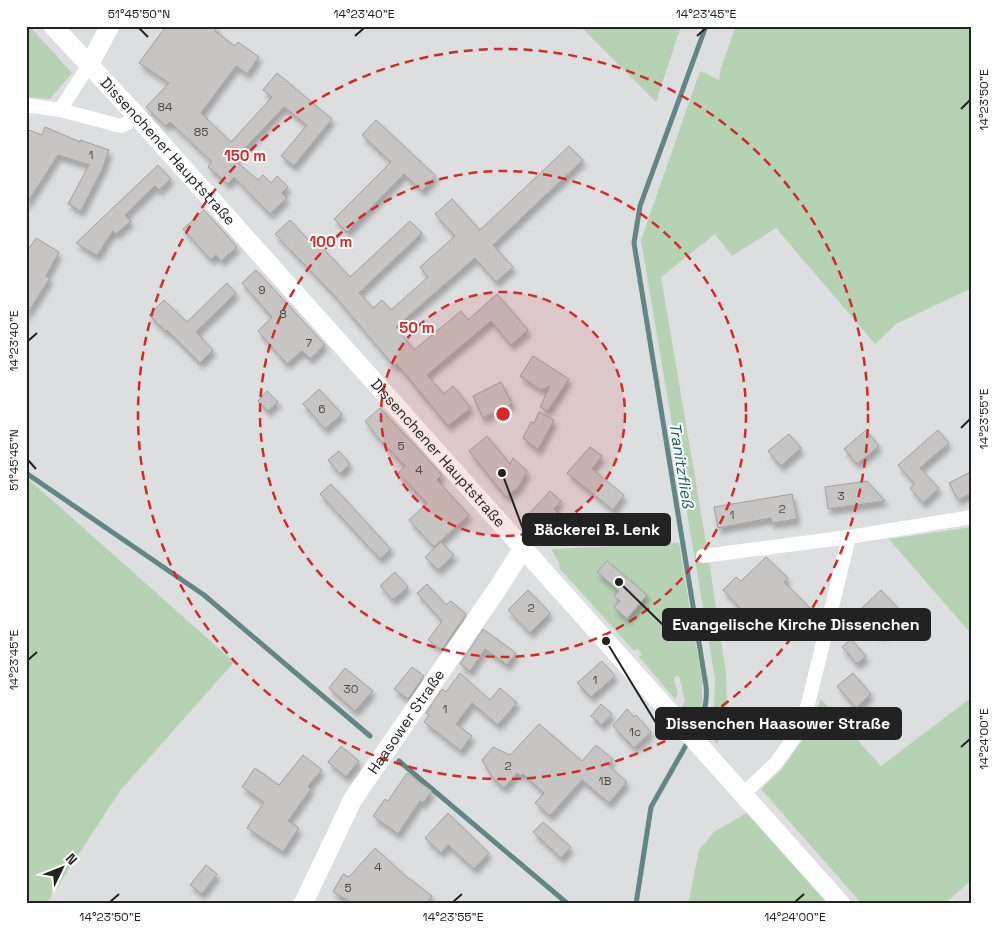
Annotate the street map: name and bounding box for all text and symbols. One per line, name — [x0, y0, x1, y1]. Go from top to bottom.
text: 51°45'50"N — [108, 6, 170, 22]
text: 14°23'40"E — [333, 6, 395, 22]
text: 14°23'45"E — [676, 6, 737, 22]
text: 14°23'50"E — [976, 69, 992, 131]
street label: Dissenchener Hauptstraße — [97, 73, 240, 229]
house number: 84 — [158, 99, 173, 115]
house number: 85 — [194, 124, 208, 140]
text: 150 m — [224, 146, 266, 165]
house number: 1 — [88, 147, 94, 163]
text: 100 m — [310, 232, 352, 251]
house number: 9 — [258, 282, 266, 298]
house number: 8 — [279, 306, 287, 322]
text: 14°23'40"E — [6, 310, 22, 372]
text: 50 m — [399, 318, 435, 337]
house number: 7 — [306, 335, 313, 351]
street label: Dissenchener Hauptstraße — [367, 374, 510, 531]
text: 14°23'55"E — [976, 388, 992, 449]
house number: 6 — [318, 401, 326, 417]
centre of rings — [494, 405, 512, 423]
water label: Tranitzfließ — [664, 421, 699, 510]
text: 51°45'45"N — [6, 429, 22, 491]
house number: 5 — [397, 438, 405, 454]
house number: 4 — [415, 462, 423, 478]
house number: 3 — [837, 488, 845, 504]
house number: 2 — [778, 501, 786, 517]
house number: 1 — [729, 507, 735, 523]
callout: Bäckerei B. Lenk — [523, 514, 670, 545]
text: Bäckerei B. Lenk — [534, 519, 660, 540]
house number: 2 — [527, 600, 535, 616]
callout: Evangelische Kirche Dissenchen — [663, 609, 930, 640]
text: Evangelische Kirche Dissenchen — [672, 614, 920, 635]
text: 14°23'45"E — [6, 629, 22, 690]
street label: Haasower Straße — [363, 665, 448, 777]
house number: 1 — [592, 672, 598, 688]
house number: 30 — [344, 681, 358, 697]
house number: 1 — [442, 701, 448, 717]
callout: Dissenchen Haasower Straße — [656, 708, 901, 739]
text: 14°24'00"E — [976, 708, 992, 770]
text: Dissenchen Haasower Straße — [666, 713, 890, 734]
house number: 1c — [629, 724, 641, 740]
house number: 2 — [504, 758, 512, 774]
house number: 1B — [599, 773, 612, 789]
north arrow — [38, 842, 88, 892]
text: N — [62, 850, 81, 869]
house number: 4 — [374, 859, 382, 875]
house number: 5 — [344, 880, 352, 896]
text: 14°23'50"E — [79, 909, 141, 925]
text: 14°23'55"E — [423, 909, 484, 925]
text: 14°24'00"E — [764, 909, 826, 925]

